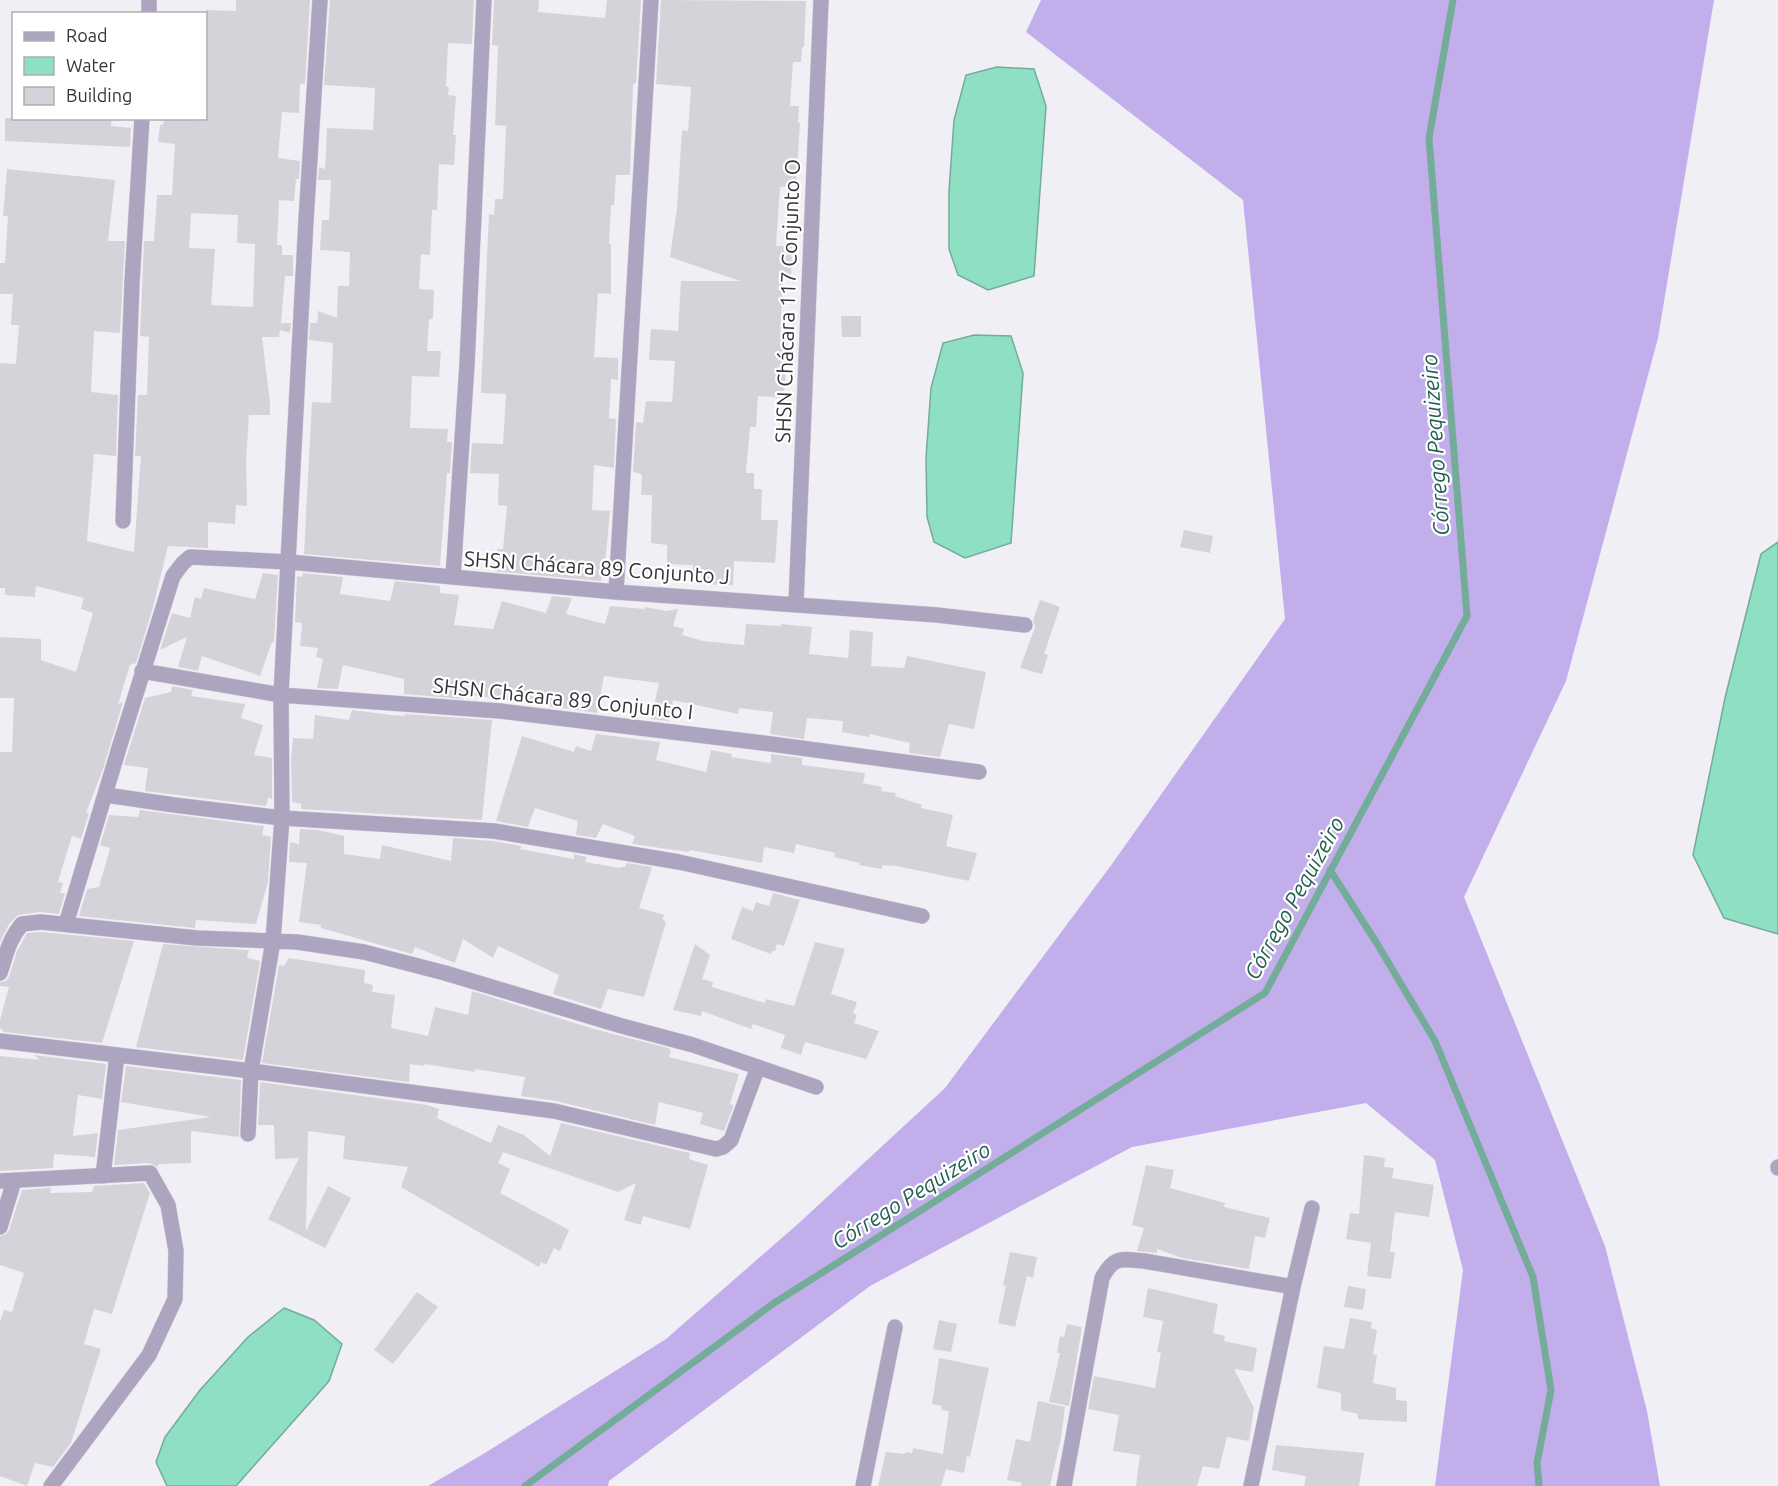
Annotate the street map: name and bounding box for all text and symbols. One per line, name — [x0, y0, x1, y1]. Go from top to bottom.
legend — [12, 12, 207, 120]
text: Road — [66, 25, 108, 45]
text: Water — [66, 55, 116, 75]
text: Building — [66, 85, 132, 105]
street label: SHSN Chácara 117 Conjunto O — [770, 158, 804, 443]
water label: Córrego Pequizeiro — [1416, 353, 1453, 537]
street label: SHSN Chácara 89 Conjunto J — [463, 546, 731, 588]
street label: SHSN Chácara 89 Conjunto I — [432, 672, 694, 724]
water label: Córrego Pequizeiro — [1239, 812, 1349, 983]
water label: Córrego Pequizeiro — [827, 1136, 995, 1253]

